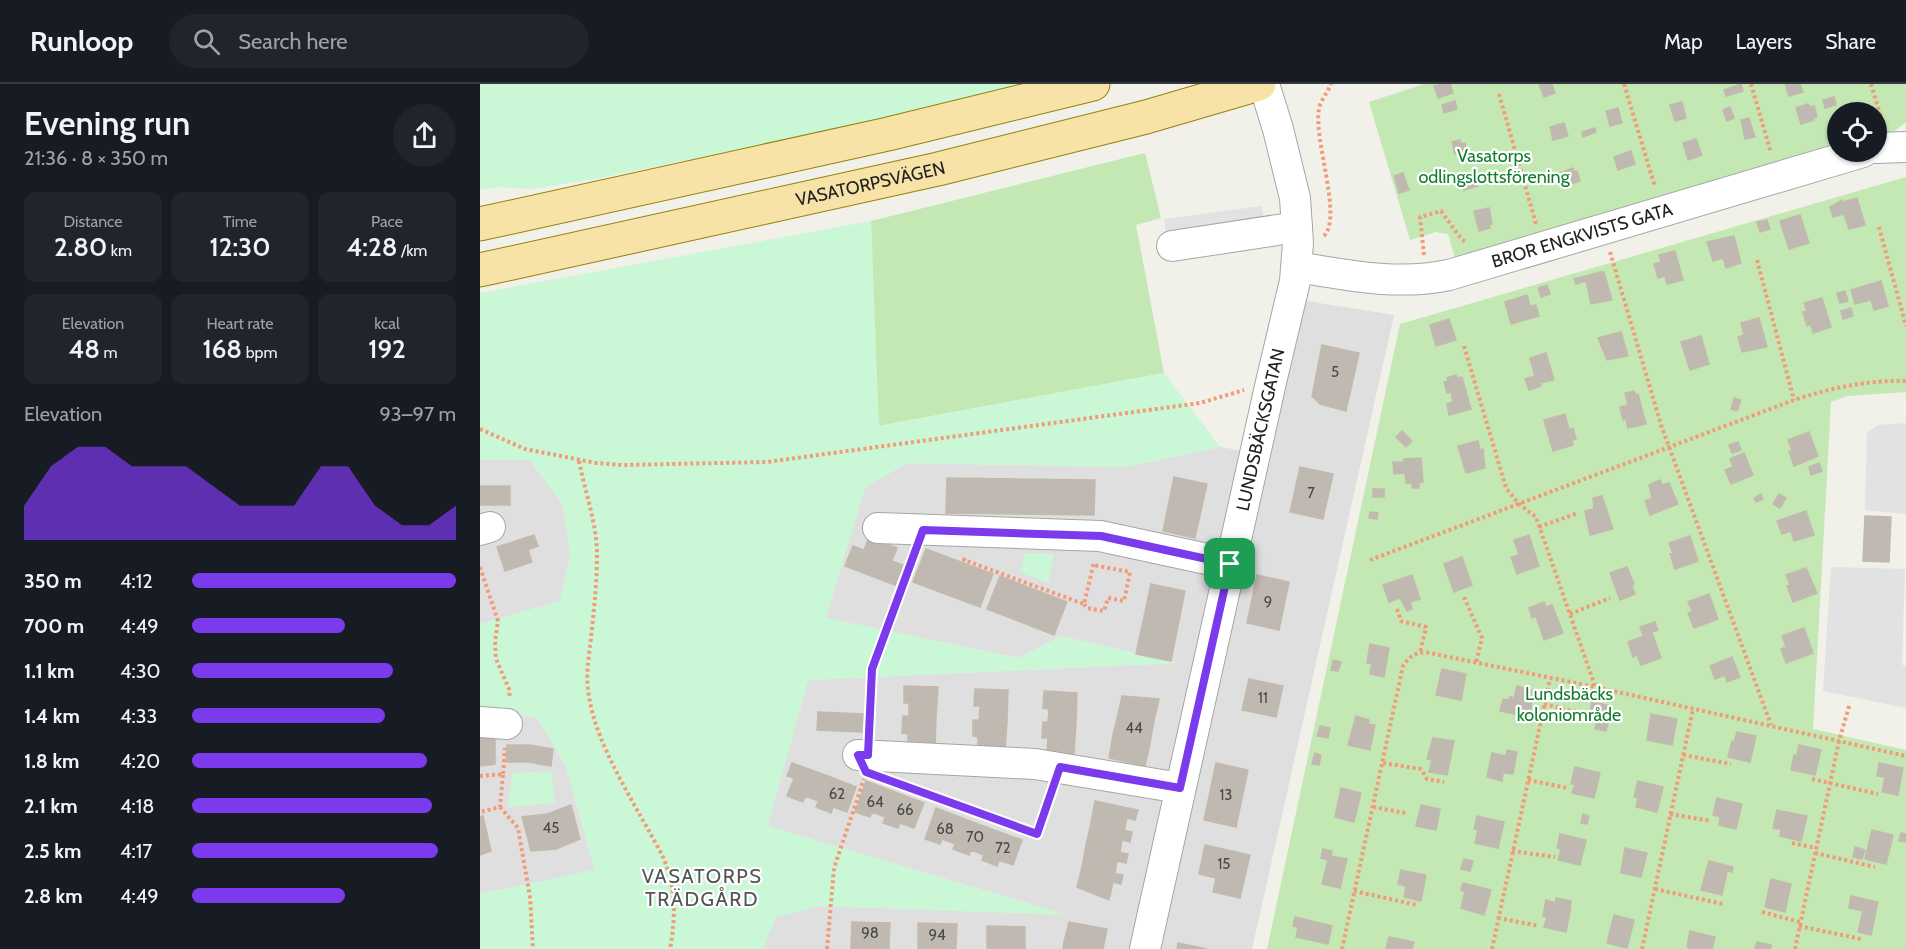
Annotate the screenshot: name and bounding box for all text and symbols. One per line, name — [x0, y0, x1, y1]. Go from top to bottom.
search box — [169, 14, 589, 68]
text: Runloop — [30, 24, 133, 58]
icon: search — [190, 25, 223, 58]
text: Search here — [238, 28, 348, 55]
text: Map — [1664, 29, 1703, 54]
text: Layers — [1736, 29, 1792, 54]
text: Share — [1825, 29, 1876, 54]
map controls — [1827, 102, 1887, 162]
button: locate — [1827, 102, 1887, 162]
text: Evening run — [24, 103, 190, 143]
button: share — [393, 104, 456, 167]
park label: Vasatorps odlingslottsförening — [1418, 145, 1571, 188]
text: 21:36 · 8 × 350 m — [24, 146, 168, 170]
street label: VASATORPSVÄGEN — [794, 157, 948, 211]
street label: BROR ENGKVISTS GATA — [1489, 198, 1675, 273]
text: Distance — [64, 212, 122, 231]
text: Time — [223, 212, 257, 231]
text: Pace — [371, 212, 403, 231]
text: 2.80 — [54, 231, 107, 263]
text: 12:30 — [210, 231, 270, 263]
text: 4:28 — [347, 231, 397, 263]
text: km — [107, 241, 132, 260]
text: /km — [397, 241, 427, 260]
text: Elevation — [62, 314, 124, 333]
text: Heart rate — [207, 314, 273, 333]
text: kcal — [374, 314, 400, 333]
text: 48 — [68, 333, 100, 365]
text: 168 — [202, 333, 242, 365]
text: 192 — [368, 333, 406, 365]
text: m — [100, 343, 118, 362]
text: bpm — [242, 343, 278, 362]
street label: LUNDSBÄCKSGATAN — [1232, 346, 1290, 513]
house number: 5 — [1331, 363, 1339, 381]
text: Elevation — [24, 402, 102, 426]
text: 93–97 m — [379, 402, 456, 426]
house number: 7 — [1307, 484, 1315, 502]
pin — [1204, 538, 1255, 589]
icon: arrive — [1213, 547, 1246, 580]
text: 350 m — [24, 569, 82, 593]
text: 4:12 — [120, 569, 153, 593]
house number: 9 — [1264, 593, 1272, 611]
text: 700 m — [24, 614, 84, 638]
text: 4:49 — [120, 614, 159, 638]
text: 1.1 km — [24, 659, 74, 683]
text: 4:30 — [120, 659, 161, 683]
park label: Lundsbäcks koloniområde — [1517, 683, 1621, 726]
house number: 11 — [1258, 689, 1268, 707]
text: 1.4 km — [24, 704, 80, 728]
text: 4:33 — [120, 704, 157, 728]
house number: 44 — [1125, 719, 1143, 737]
text: 1.8 km — [24, 749, 79, 773]
text: 4:20 — [120, 749, 160, 773]
house number: 62 — [829, 785, 845, 803]
house number: 13 — [1219, 786, 1233, 804]
house number: 64 — [866, 793, 884, 811]
text: 2.1 km — [24, 794, 78, 818]
text: 4:18 — [120, 794, 154, 818]
house number: 66 — [896, 801, 914, 819]
house number: 45 — [543, 819, 559, 837]
house number: 68 — [936, 820, 954, 838]
house number: 70 — [966, 828, 984, 846]
text: 2.5 km — [24, 839, 81, 863]
text: 4:17 — [120, 839, 152, 863]
house number: 72 — [995, 839, 1011, 857]
house number: 15 — [1217, 855, 1231, 873]
district label: VASATORPS TRÄDGÅRD — [642, 864, 762, 911]
text: 2.8 km — [24, 884, 83, 908]
text: 4:49 — [120, 884, 159, 908]
house number: 98 — [861, 924, 879, 942]
house number: 94 — [928, 926, 946, 944]

